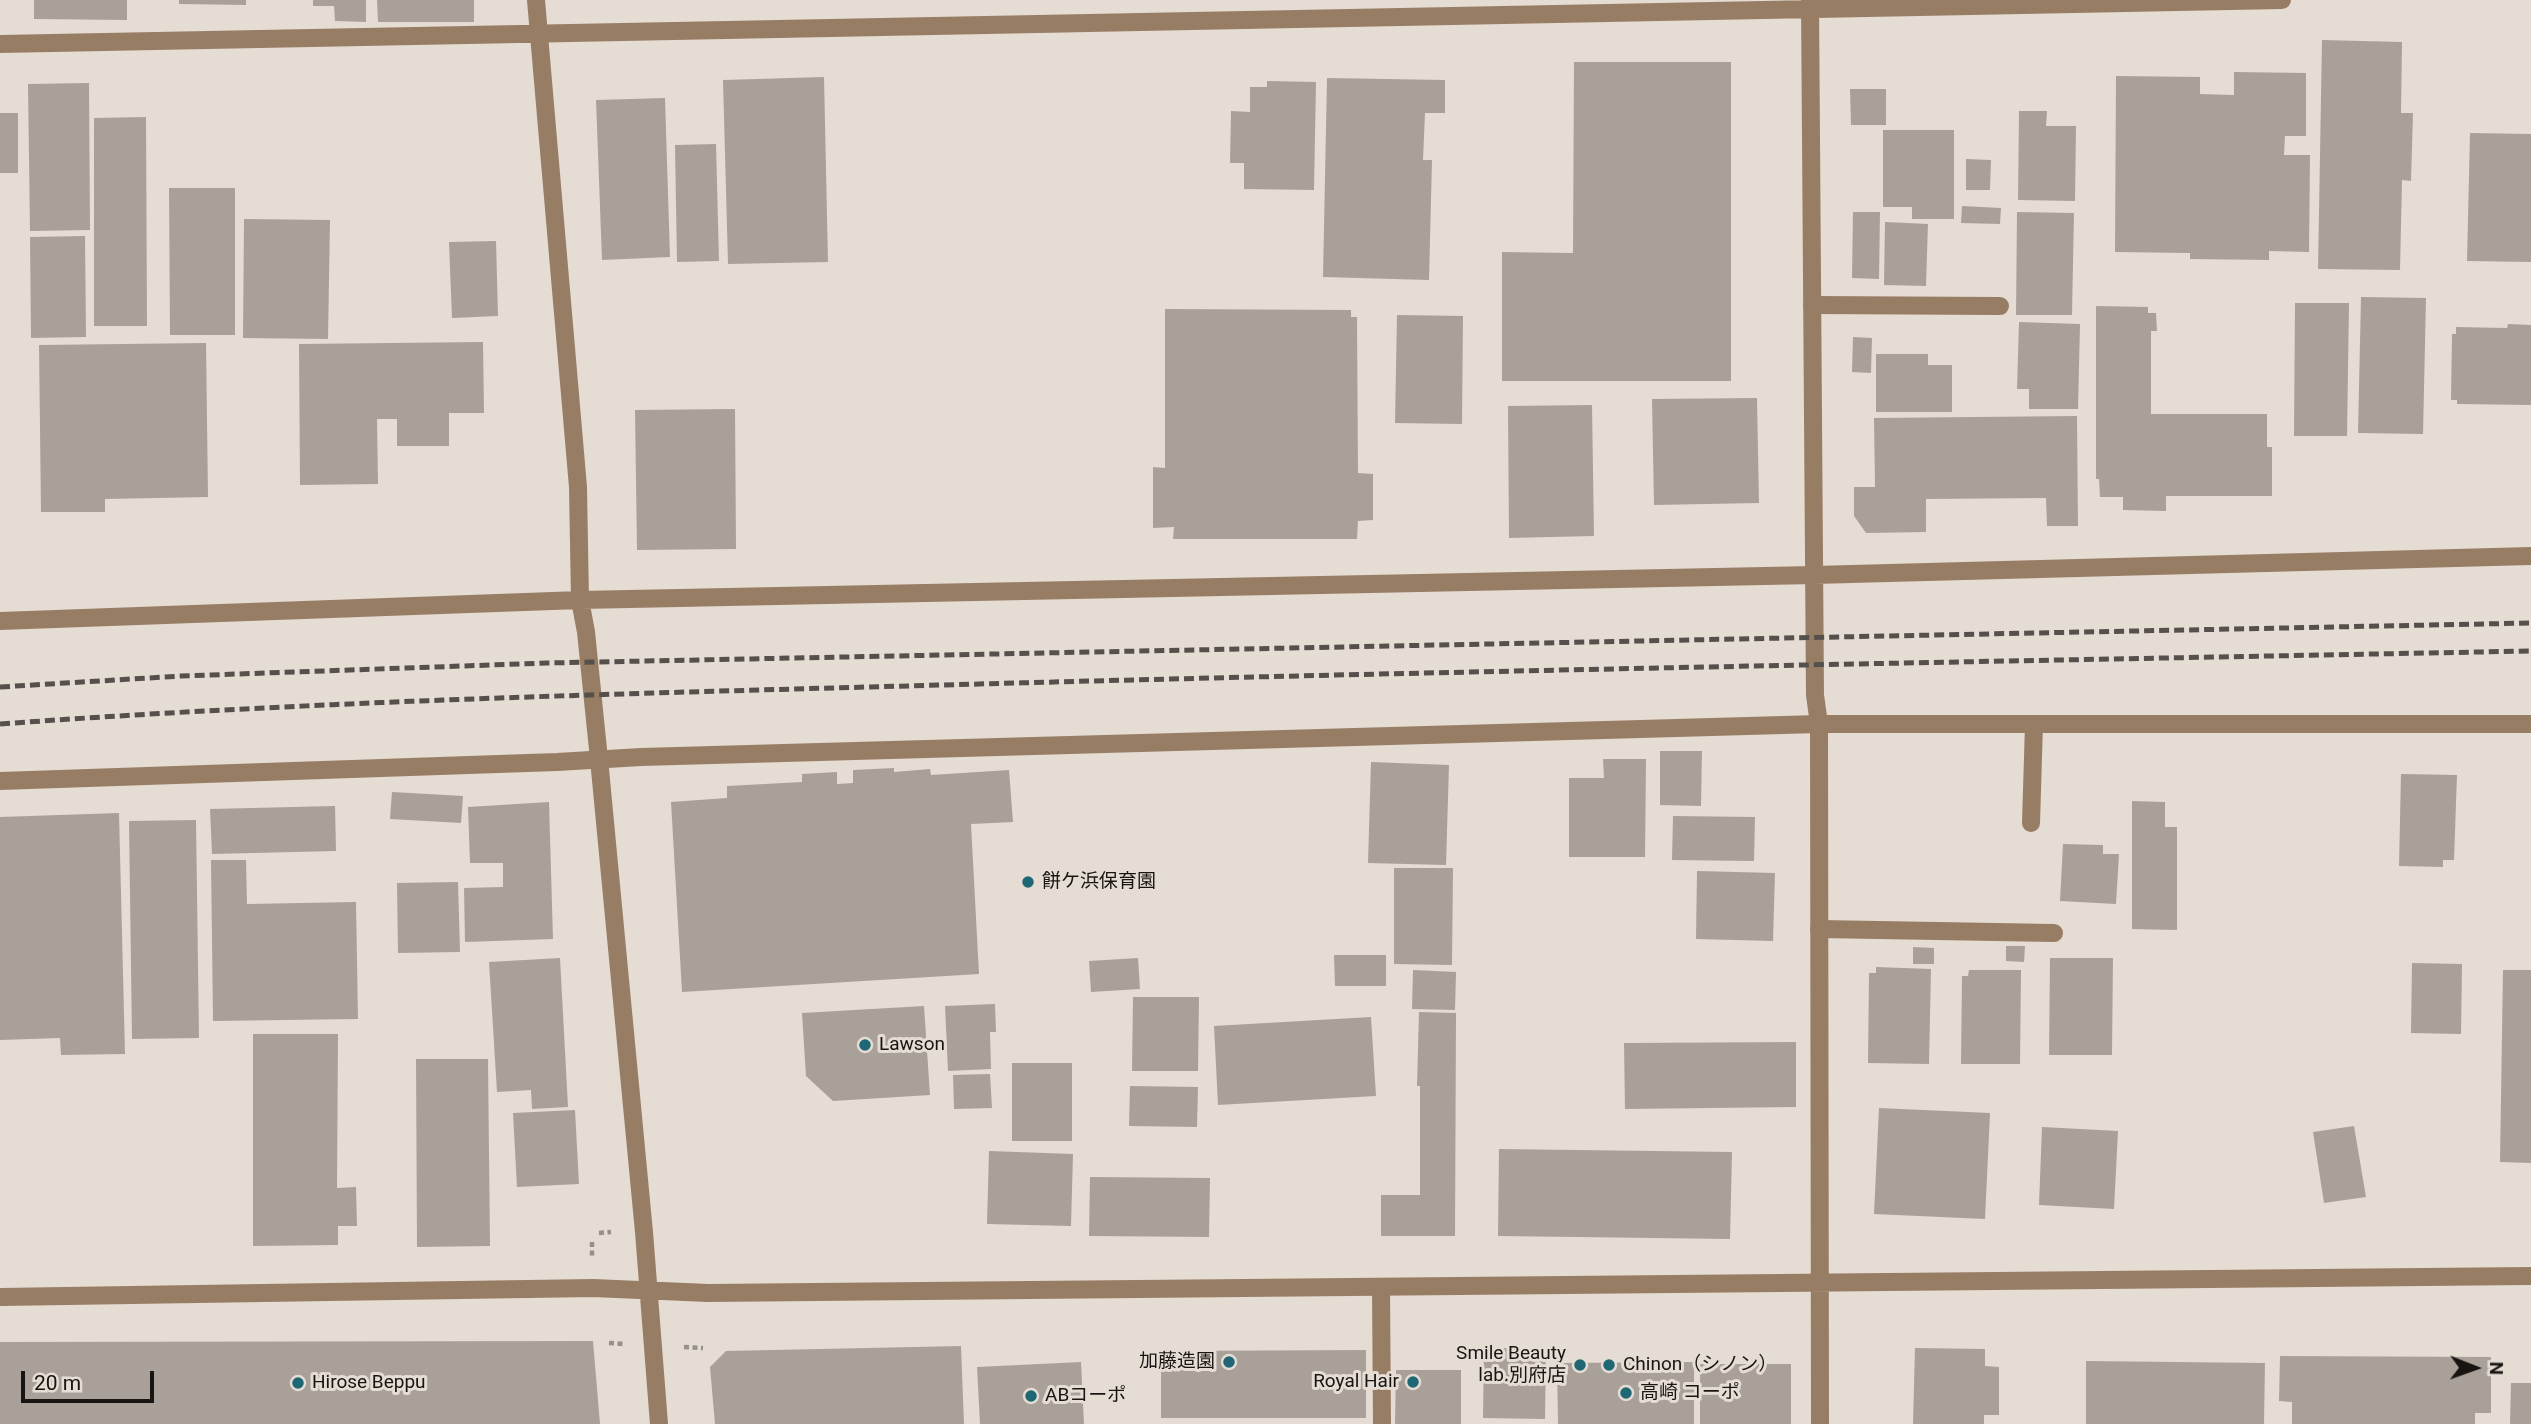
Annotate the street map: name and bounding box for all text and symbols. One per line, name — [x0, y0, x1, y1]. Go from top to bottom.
place label: 餅ケ浜保育園 — [1042, 871, 1156, 893]
marker: 餅ケ浜保育園 — [1020, 874, 1036, 890]
place label: Lawson — [879, 1034, 945, 1056]
marker: Lawson — [857, 1037, 873, 1053]
north arrow — [2440, 1333, 2510, 1403]
place label: Smile Beauty lab.別府店 — [1456, 1343, 1566, 1387]
place label: 加藤造園 — [1139, 1351, 1215, 1373]
marker: 加藤造園 — [1221, 1354, 1237, 1370]
place label: Chinon（シノン） — [1623, 1354, 1777, 1376]
marker: Smile Beauty lab.別府店 — [1572, 1357, 1588, 1373]
marker: Chinon（シノン） — [1601, 1357, 1617, 1373]
scale bar — [24, 1358, 158, 1402]
text: N — [2485, 1361, 2508, 1375]
text: 20 m — [34, 1371, 81, 1395]
place label: Royal Hair — [1313, 1371, 1399, 1393]
place label: Hirose Beppu — [312, 1372, 426, 1394]
marker: Royal Hair — [1405, 1374, 1421, 1390]
marker: Hirose Beppu — [290, 1375, 306, 1391]
place label: 高崎 コーポ — [1640, 1382, 1740, 1404]
place label: ABコーポ — [1045, 1385, 1126, 1407]
marker: 高崎 コーポ — [1618, 1385, 1634, 1401]
marker: ABコーポ — [1023, 1388, 1039, 1404]

